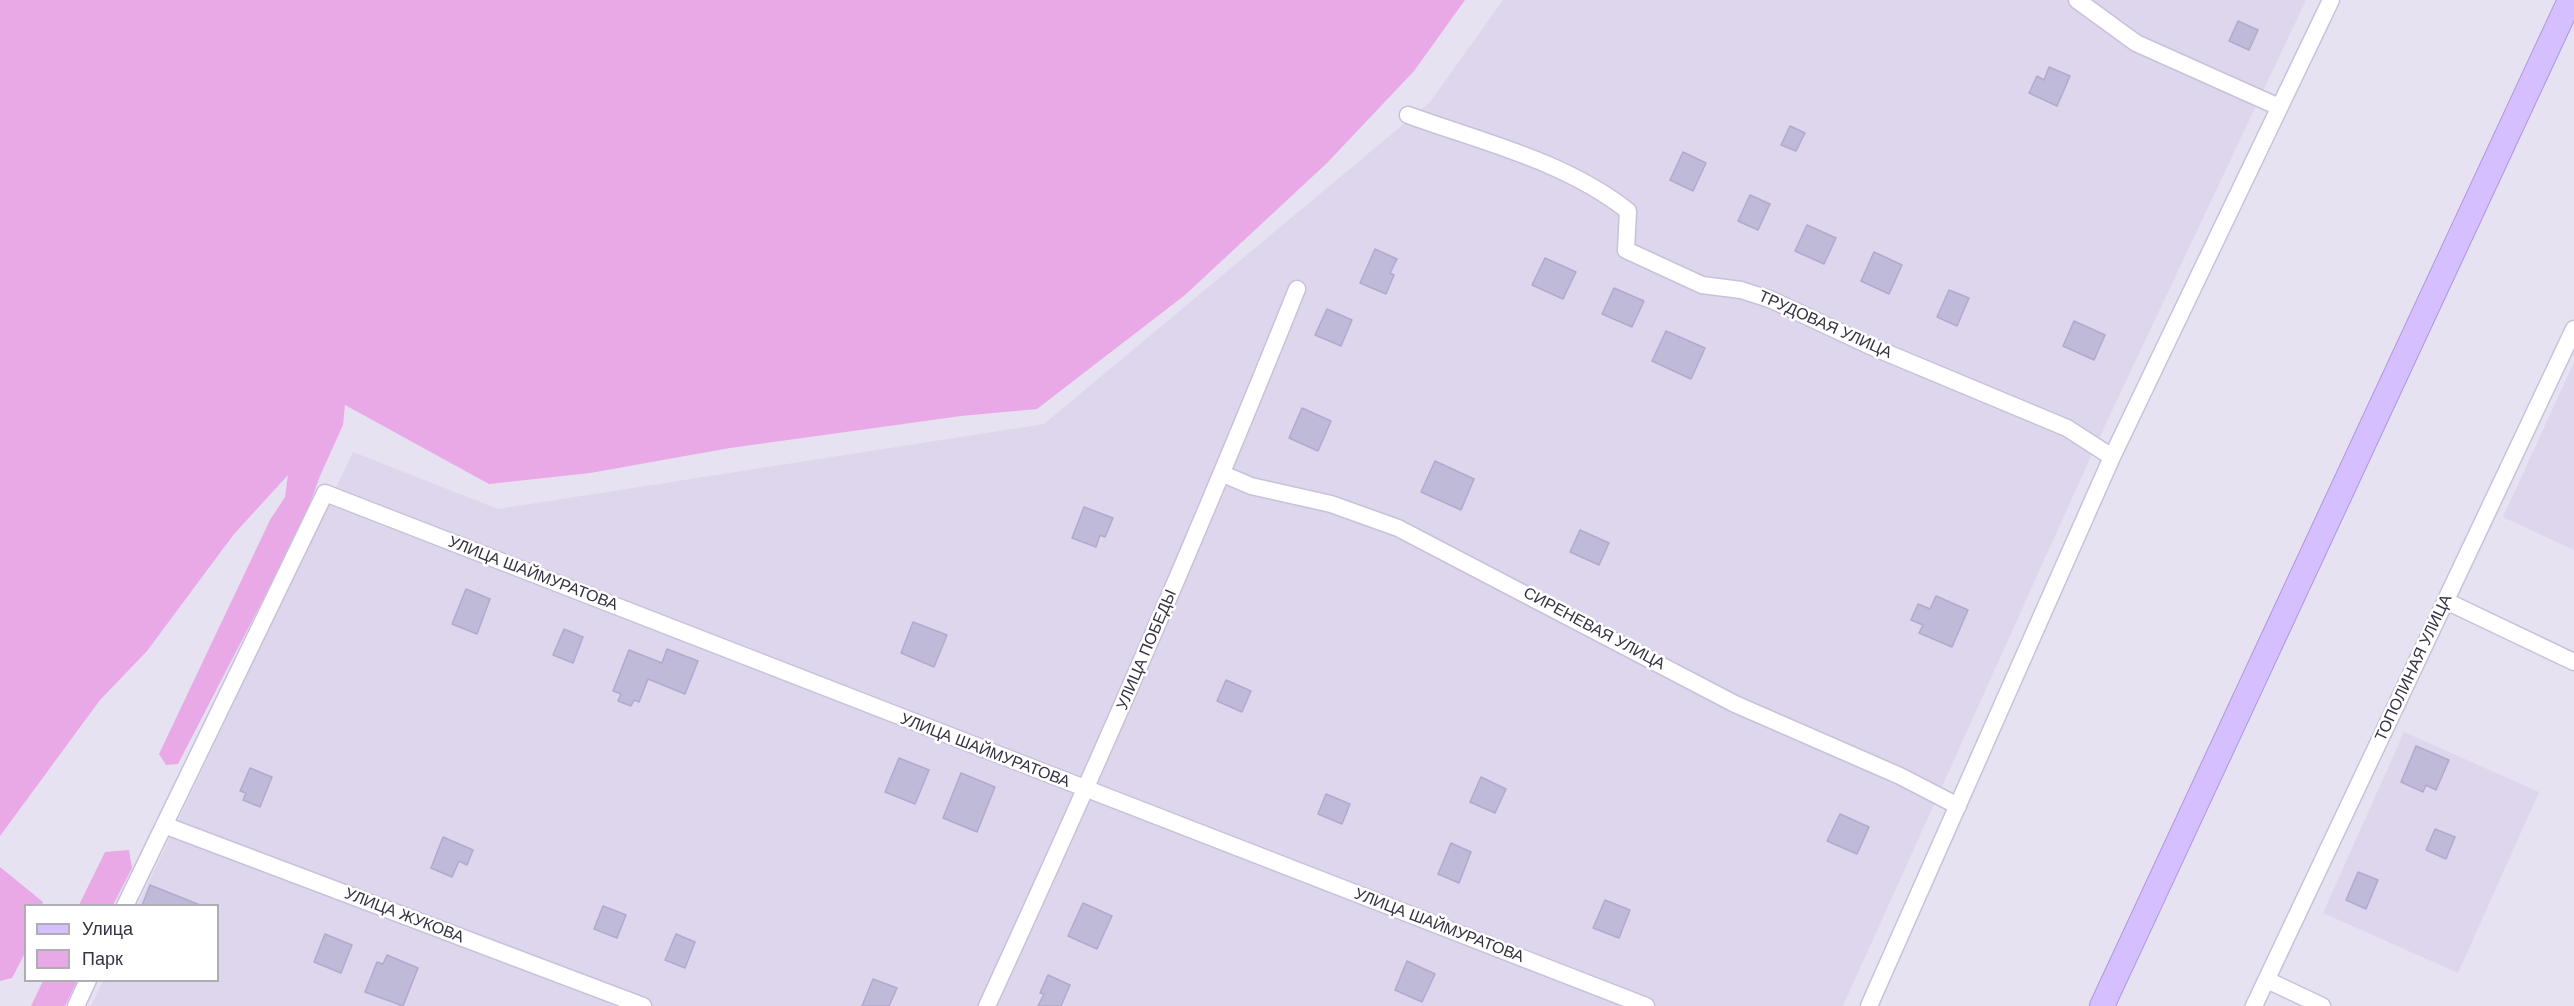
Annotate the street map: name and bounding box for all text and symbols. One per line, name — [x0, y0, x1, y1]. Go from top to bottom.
street label: ТРУДОВАЯ УЛИЦА — [1755, 287, 1895, 363]
street label: УЛИЦА ШАЙМУРАТОВА — [445, 533, 621, 615]
street label: СИРЕНЕВАЯ УЛИЦА — [1520, 584, 1668, 674]
street label: УЛИЦА ПОБЕДЫ — [1113, 587, 1181, 713]
street label: ТОПОЛИНАЯ УЛИЦА — [2372, 592, 2456, 744]
street label: УЛИЦА ШАЙМУРАТОВА — [897, 710, 1073, 792]
street label: УЛИЦА ЖУКОВА — [342, 884, 466, 948]
street label: УЛИЦА ШАЙМУРАТОВА — [1351, 885, 1527, 967]
legend — [24, 904, 219, 982]
text: Улица — [82, 919, 133, 939]
text: Парк — [82, 949, 123, 969]

